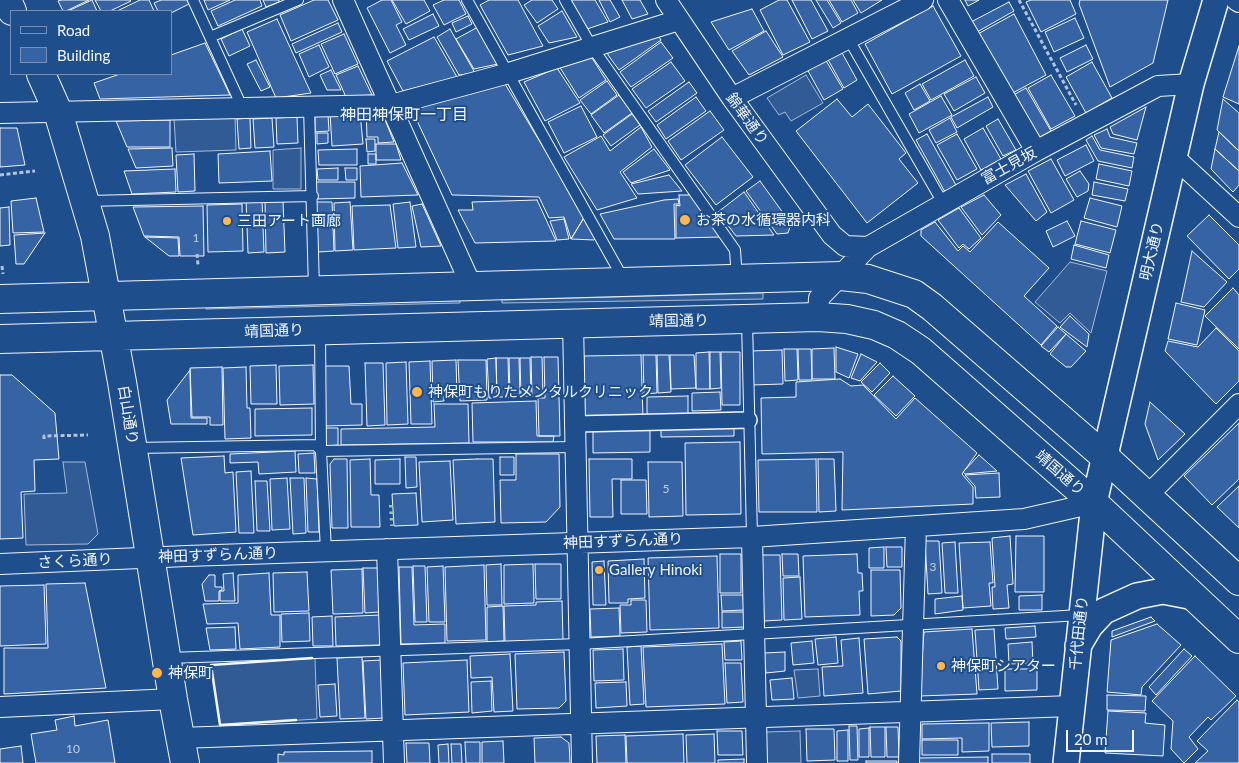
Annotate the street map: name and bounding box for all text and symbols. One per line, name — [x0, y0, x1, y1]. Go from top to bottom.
legend — [10, 10, 172, 75]
text: Road — [57, 21, 90, 39]
text: Building — [57, 46, 110, 64]
street label: 錦華通り — [722, 89, 772, 149]
district label: 神田神保町一丁目 — [340, 105, 468, 125]
street label: 富士見坂 — [978, 144, 1040, 188]
place label: お茶の水循環器内科 — [696, 211, 831, 229]
place label: 三田アート画廊 — [237, 212, 341, 230]
marker: お茶の水循環器内科 — [678, 213, 692, 227]
marker: 三田アート画廊 — [221, 215, 233, 227]
street label: 明大通り — [1136, 220, 1168, 282]
house number: 1 — [193, 231, 199, 245]
street label: 靖国通り — [649, 311, 709, 331]
street label: 靖国通り — [244, 321, 304, 341]
place label: 神保町もりたメンタルクリニック — [428, 383, 653, 401]
street label: 白山通り — [114, 384, 142, 446]
marker: 神保町もりたメンタルクリニック — [410, 385, 424, 399]
street label: 靖国通り — [1031, 447, 1089, 499]
house number: 5 — [663, 482, 669, 496]
street label: 神田すずらん通り — [563, 530, 683, 552]
street label: 神田すずらん通り — [158, 544, 278, 566]
street label: さくら通り — [37, 550, 113, 572]
house number: 3 — [930, 560, 936, 574]
place label: Gallery Hinoki — [609, 561, 702, 579]
marker: Gallery Hinoki — [593, 564, 605, 576]
street label: 千代田通り — [1066, 595, 1092, 671]
place label: 神保町シアター — [951, 657, 1056, 675]
marker: 神保町シアター — [935, 660, 947, 672]
place label: 神保町 — [168, 664, 213, 682]
marker: 神保町 — [150, 666, 164, 680]
scale bar — [1069, 720, 1136, 752]
text: 20 m — [1074, 730, 1108, 748]
house number: 10 — [66, 742, 80, 756]

